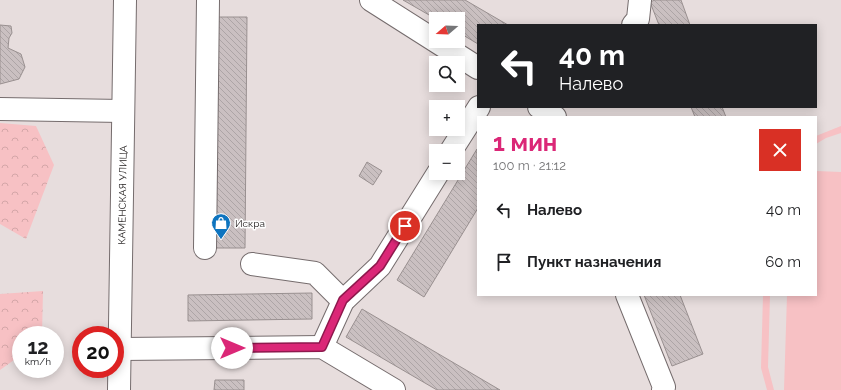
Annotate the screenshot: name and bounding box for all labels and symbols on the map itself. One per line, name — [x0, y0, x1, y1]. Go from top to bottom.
north arrow — [429, 12, 465, 48]
street label: КАМЕНСКАЯ УЛИЦА — [116, 145, 129, 245]
pin — [388, 209, 422, 243]
shop icon: Искра — [210, 212, 232, 240]
place label: Искра — [235, 218, 265, 229]
speed limit sign: 20 — [72, 326, 124, 378]
position arrow — [211, 327, 253, 369]

